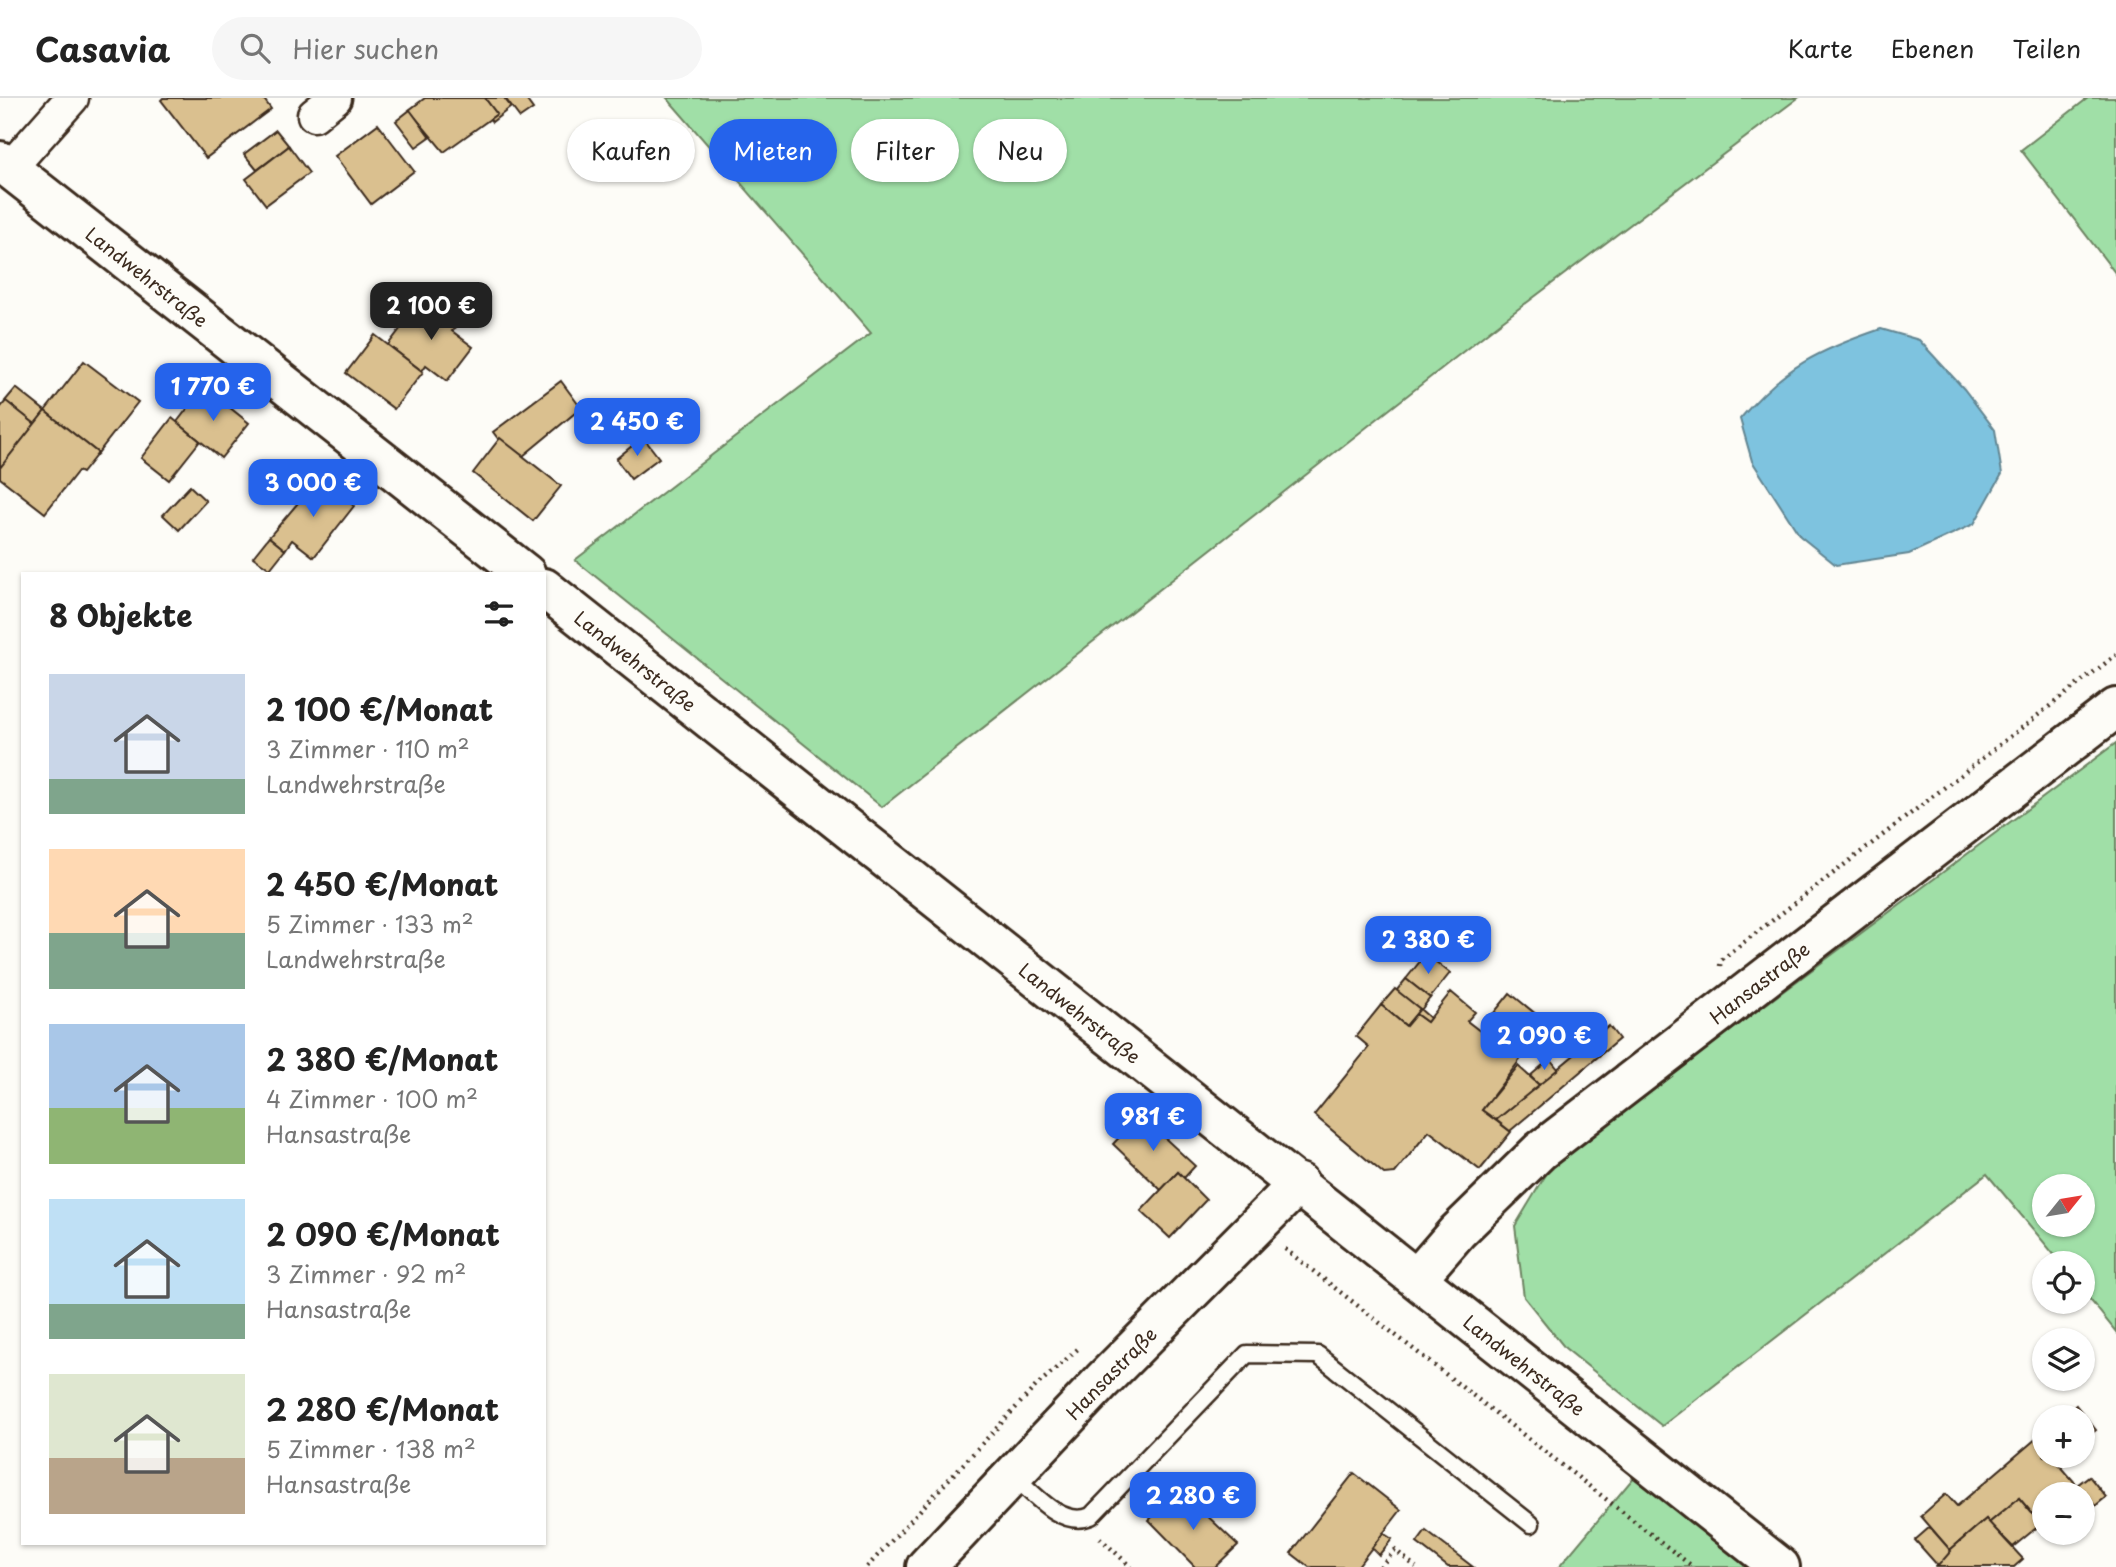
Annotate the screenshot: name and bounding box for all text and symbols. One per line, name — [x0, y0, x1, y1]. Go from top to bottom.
search box — [212, 17, 702, 80]
text: Casavia — [35, 23, 170, 73]
icon: search — [236, 29, 274, 67]
text: Hier suchen — [292, 29, 439, 68]
text: Karte — [1788, 30, 1853, 66]
text: Ebenen — [1891, 30, 1974, 66]
text: Teilen — [2012, 30, 2081, 66]
chip: Kaufen — [567, 119, 695, 182]
chip: Mieten — [709, 119, 837, 182]
chip: Filter — [851, 119, 959, 182]
chip: Neu — [973, 119, 1067, 182]
street label: Landwehrstraße — [80, 220, 214, 333]
pin: 2 100 € — [366, 282, 496, 342]
text: 2 100 € — [386, 287, 476, 322]
pin: 1 770 € — [148, 364, 278, 423]
text: 1 770 € — [171, 368, 255, 403]
pin: 2 450 € — [572, 398, 702, 458]
text: 2 450 € — [590, 403, 684, 438]
pin: 3 000 € — [248, 460, 378, 519]
text: 3 000 € — [264, 464, 362, 499]
text: 8 Objekte — [49, 592, 193, 637]
icon: filters — [480, 595, 518, 633]
street label: Landwehrstraße — [569, 604, 703, 718]
text: 2 100 €/Monat — [266, 686, 493, 731]
icon: home — [105, 702, 189, 786]
text: 3 Zimmer · 110 m² — [266, 731, 470, 766]
text: Landwehrstraße — [266, 766, 446, 801]
text: 2 450 €/Monat — [266, 861, 499, 906]
icon: home — [105, 877, 189, 961]
text: 5 Zimmer · 133 m² — [266, 906, 474, 941]
pin: 2 380 € — [1363, 916, 1493, 976]
text: 2 380 € — [1381, 921, 1475, 956]
street label: Hansastraße — [1703, 935, 1815, 1030]
text: Landwehrstraße — [266, 941, 446, 976]
street label: Landwehrstraße — [1013, 956, 1147, 1070]
pin: 2 090 € — [1479, 1012, 1609, 1072]
text: 2 090 € — [1497, 1017, 1591, 1052]
text: 2 380 €/Monat — [266, 1036, 498, 1081]
icon: home — [105, 1052, 189, 1136]
text: 4 Zimmer · 100 m² — [266, 1081, 478, 1116]
pin: 981 € — [1104, 1094, 1202, 1153]
text: 981 € — [1121, 1098, 1185, 1133]
text: Hansastraße — [266, 1116, 411, 1151]
north arrow — [2032, 1174, 2095, 1237]
map controls — [2032, 1174, 2095, 1545]
text: 2 090 €/Monat — [266, 1211, 500, 1256]
icon: home — [105, 1227, 189, 1311]
button: locate — [2032, 1251, 2095, 1314]
text: 3 Zimmer · 92 m² — [266, 1256, 466, 1291]
text: Hansastraße — [266, 1291, 411, 1326]
street label: Landwehrstraße — [1458, 1308, 1592, 1422]
street label: Hansastraße — [1059, 1320, 1163, 1426]
button: layers — [2032, 1328, 2095, 1391]
text: 2 280 €/Monat — [266, 1386, 499, 1431]
icon: home — [105, 1402, 189, 1486]
button: + — [2032, 1405, 2095, 1468]
text: 5 Zimmer · 138 m² — [266, 1431, 476, 1466]
text: Hansastraße — [266, 1466, 411, 1501]
pin: 2 280 € — [1128, 1472, 1258, 1532]
text: 2 280 € — [1146, 1477, 1240, 1512]
button: − — [2032, 1482, 2095, 1545]

